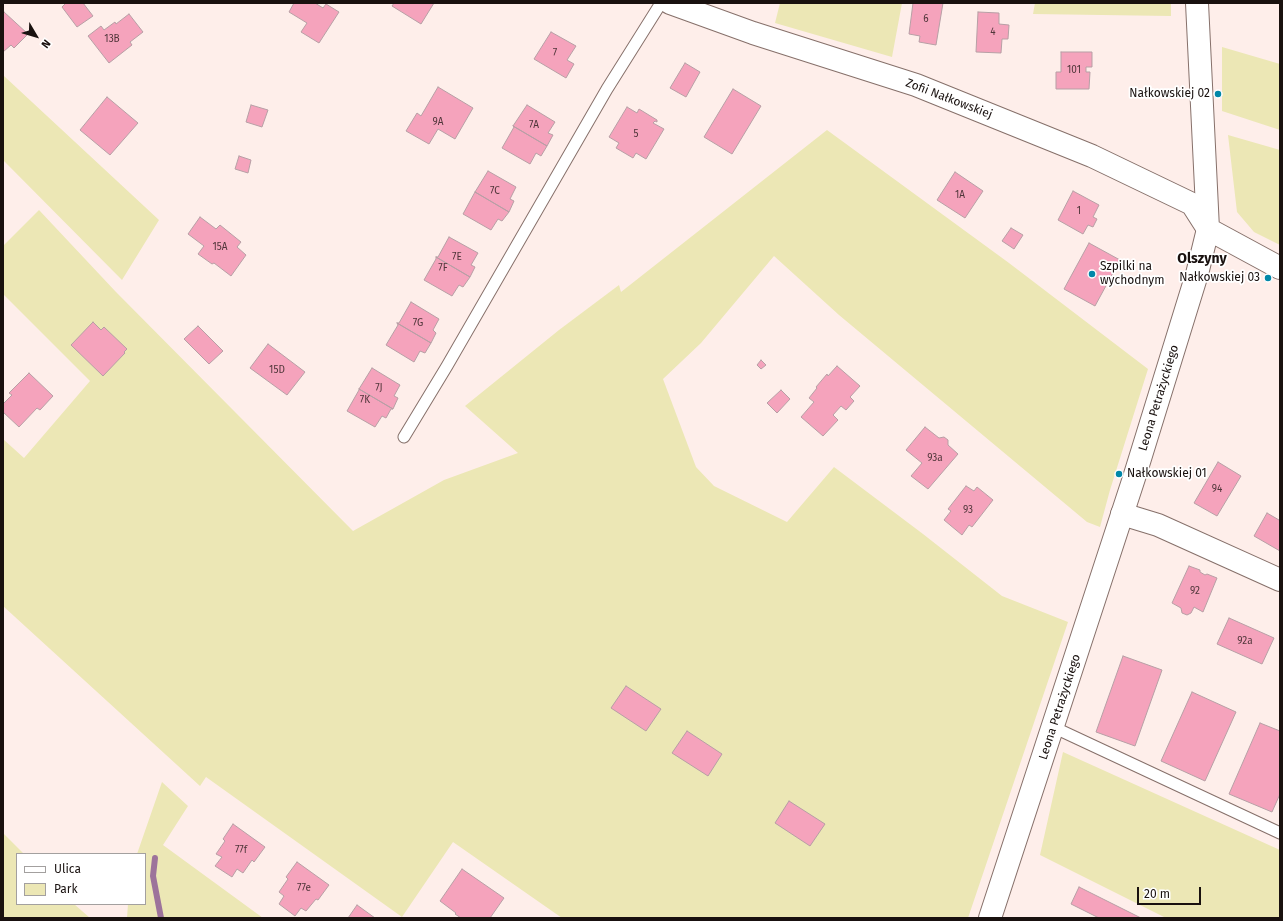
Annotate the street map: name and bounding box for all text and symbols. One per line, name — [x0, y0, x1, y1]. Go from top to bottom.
house number: 6 — [923, 13, 929, 25]
north arrow — [16, 16, 56, 56]
house number: 4 — [990, 26, 996, 38]
house number: 13B — [104, 33, 120, 45]
text: N — [38, 37, 53, 51]
house number: 7 — [553, 47, 557, 59]
house number: 101 — [1067, 64, 1081, 76]
street label: Zofii Nałkowskiej — [904, 76, 994, 122]
place label: Nałkowskiej 02 — [1129, 87, 1210, 101]
marker: Nałkowskiej 02 — [1213, 89, 1223, 99]
house number: 9A — [433, 116, 443, 128]
house number: 7A — [529, 119, 539, 131]
house number: 5 — [633, 128, 639, 140]
house number: 7C — [490, 185, 500, 197]
house number: 1A — [955, 189, 965, 201]
house number: 1 — [1077, 205, 1081, 217]
house number: 15A — [212, 241, 228, 253]
house number: 7E — [452, 251, 462, 263]
district label: Olszyny — [1177, 251, 1227, 267]
place label: Szpilki na wychodnym — [1100, 260, 1165, 288]
house number: 7F — [438, 262, 448, 274]
marker: Szpilki na wychodnym — [1087, 269, 1097, 279]
place label: Nałkowskiej 03 — [1179, 271, 1260, 285]
marker: Nałkowskiej 03 — [1263, 273, 1273, 283]
house number: 7G — [413, 317, 423, 329]
street label: Leona Petrażyckiego — [1136, 343, 1182, 453]
house number: 15D — [269, 364, 285, 376]
house number: 7J — [375, 382, 383, 394]
house number: 7K — [360, 394, 370, 406]
house number: 93a — [927, 452, 943, 464]
place label: Nałkowskiej 01 — [1127, 467, 1207, 481]
marker: Nałkowskiej 01 — [1114, 469, 1124, 479]
house number: 94 — [1212, 483, 1222, 495]
house number: 93 — [963, 504, 973, 516]
house number: 92 — [1190, 585, 1200, 597]
house number: 92a — [1237, 635, 1253, 647]
street label: Leona Petrażyckiego — [1036, 652, 1084, 762]
house number: 77f — [235, 844, 247, 856]
legend — [16, 853, 146, 905]
text: Ulica — [54, 862, 81, 876]
scale bar — [1139, 879, 1203, 905]
text: Park — [54, 882, 78, 896]
house number: 77e — [297, 882, 311, 894]
text: 20 m — [1144, 887, 1170, 901]

